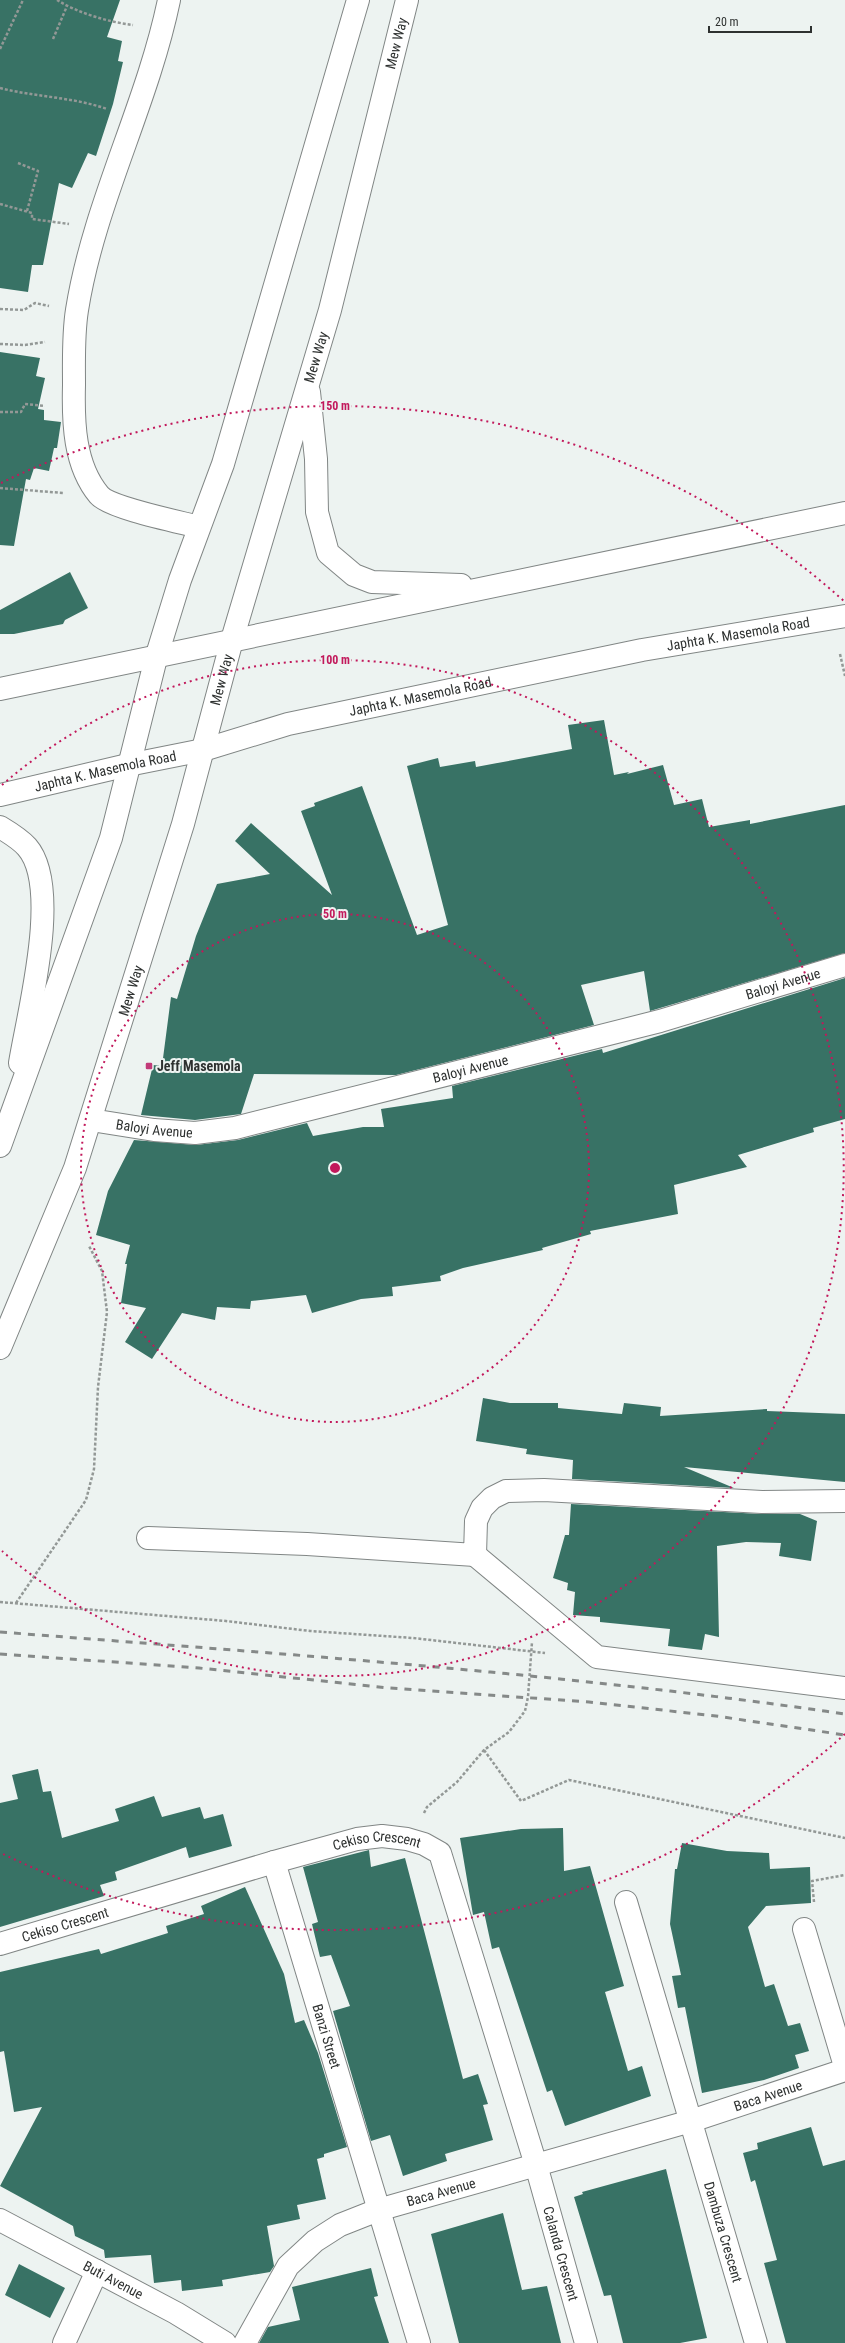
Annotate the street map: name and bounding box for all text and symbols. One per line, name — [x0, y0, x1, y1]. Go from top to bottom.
scale bar — [709, 8, 811, 34]
text: 20 m — [715, 15, 739, 29]
street label: Mew Way — [382, 16, 410, 71]
street label: Mew Way — [301, 330, 331, 385]
text: 150 m — [320, 399, 350, 413]
street label: Japhta K. Masemola Road — [665, 614, 811, 654]
street label: Mew Way — [207, 652, 236, 707]
text: 100 m — [320, 653, 350, 667]
street label: Japhta K. Masemola Road — [348, 674, 493, 719]
street label: Japhta K. Masemola Road — [33, 748, 178, 795]
text: 50 m — [323, 907, 347, 921]
street label: Mew Way — [115, 963, 146, 1018]
street label: Baloyi Avenue — [744, 965, 823, 1003]
street label: Baloyi Avenue — [431, 1051, 510, 1086]
place label: Jeff Masemola — [157, 1058, 241, 1074]
marker: Jeff Masemola — [144, 1061, 154, 1071]
street label: Baloyi Avenue — [115, 1116, 194, 1141]
centre of rings — [328, 1161, 342, 1175]
street label: Cekiso Crescent — [331, 1828, 423, 1853]
street label: Cekiso Crescent — [20, 1904, 110, 1945]
street label: Banzi Street — [309, 2002, 344, 2070]
street label: Baca Avenue — [732, 2077, 805, 2114]
street label: Baca Avenue — [405, 2175, 478, 2210]
street label: Dambuza Crescent — [701, 2180, 746, 2284]
street label: Calanda Crescent — [540, 2205, 582, 2303]
street label: Buti Avenue — [81, 2257, 146, 2302]

